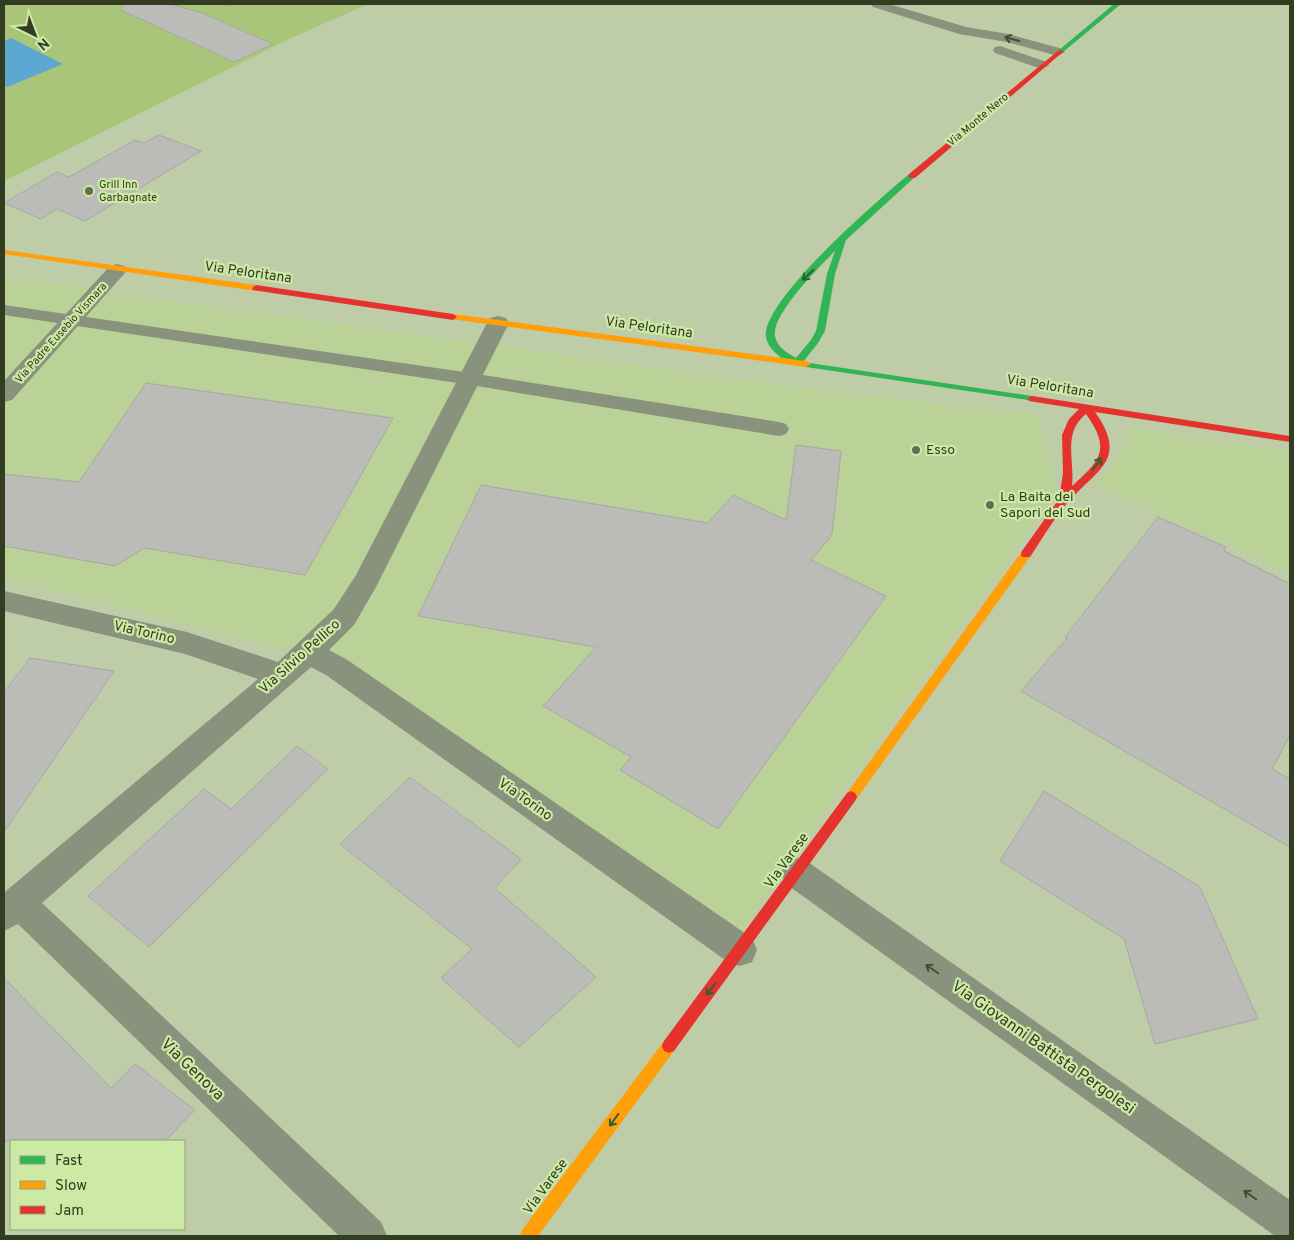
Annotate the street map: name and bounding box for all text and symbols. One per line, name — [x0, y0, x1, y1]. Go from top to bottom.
north arrow — [10, 10, 60, 60]
text: N — [33, 34, 52, 53]
one-way arrow — [1004, 34, 1020, 43]
street label: Via Monte Nero — [944, 90, 1012, 150]
place label: Grill Inn Garbagnate — [99, 178, 157, 205]
marker: Grill Inn Garbagnate — [83, 185, 95, 197]
street label: Via Peloritana — [203, 258, 293, 288]
one-way arrow — [802, 269, 814, 281]
street label: Via Padre Eusebio Vismara — [12, 279, 110, 386]
street label: Via Peloritana — [604, 313, 694, 343]
street label: Via Peloritana — [1005, 372, 1095, 402]
place label: Esso — [926, 442, 955, 459]
marker: Esso — [910, 444, 922, 456]
one-way arrow — [1091, 458, 1102, 471]
place label: La Baita dei Sapori del Sud — [1000, 489, 1090, 522]
marker: La Baita dei Sapori del Sud — [984, 499, 996, 511]
street label: Via Silvio Pellico — [256, 616, 344, 698]
street label: Via Torino — [112, 618, 176, 648]
street label: Via Torino — [495, 775, 556, 825]
street label: Via Varese — [761, 830, 813, 892]
one-way arrow — [926, 964, 939, 975]
street label: Via Giovanni Battista Pergolesi — [947, 977, 1139, 1119]
one-way arrow — [706, 982, 716, 996]
street label: Via Genova — [156, 1035, 228, 1105]
one-way arrow — [609, 1112, 620, 1126]
legend — [10, 1140, 185, 1230]
text: Fast — [55, 1152, 83, 1171]
street label: Via Varese — [520, 1156, 572, 1218]
text: Slow — [55, 1177, 87, 1196]
one-way arrow — [1244, 1190, 1258, 1200]
text: Jam — [55, 1202, 84, 1221]

